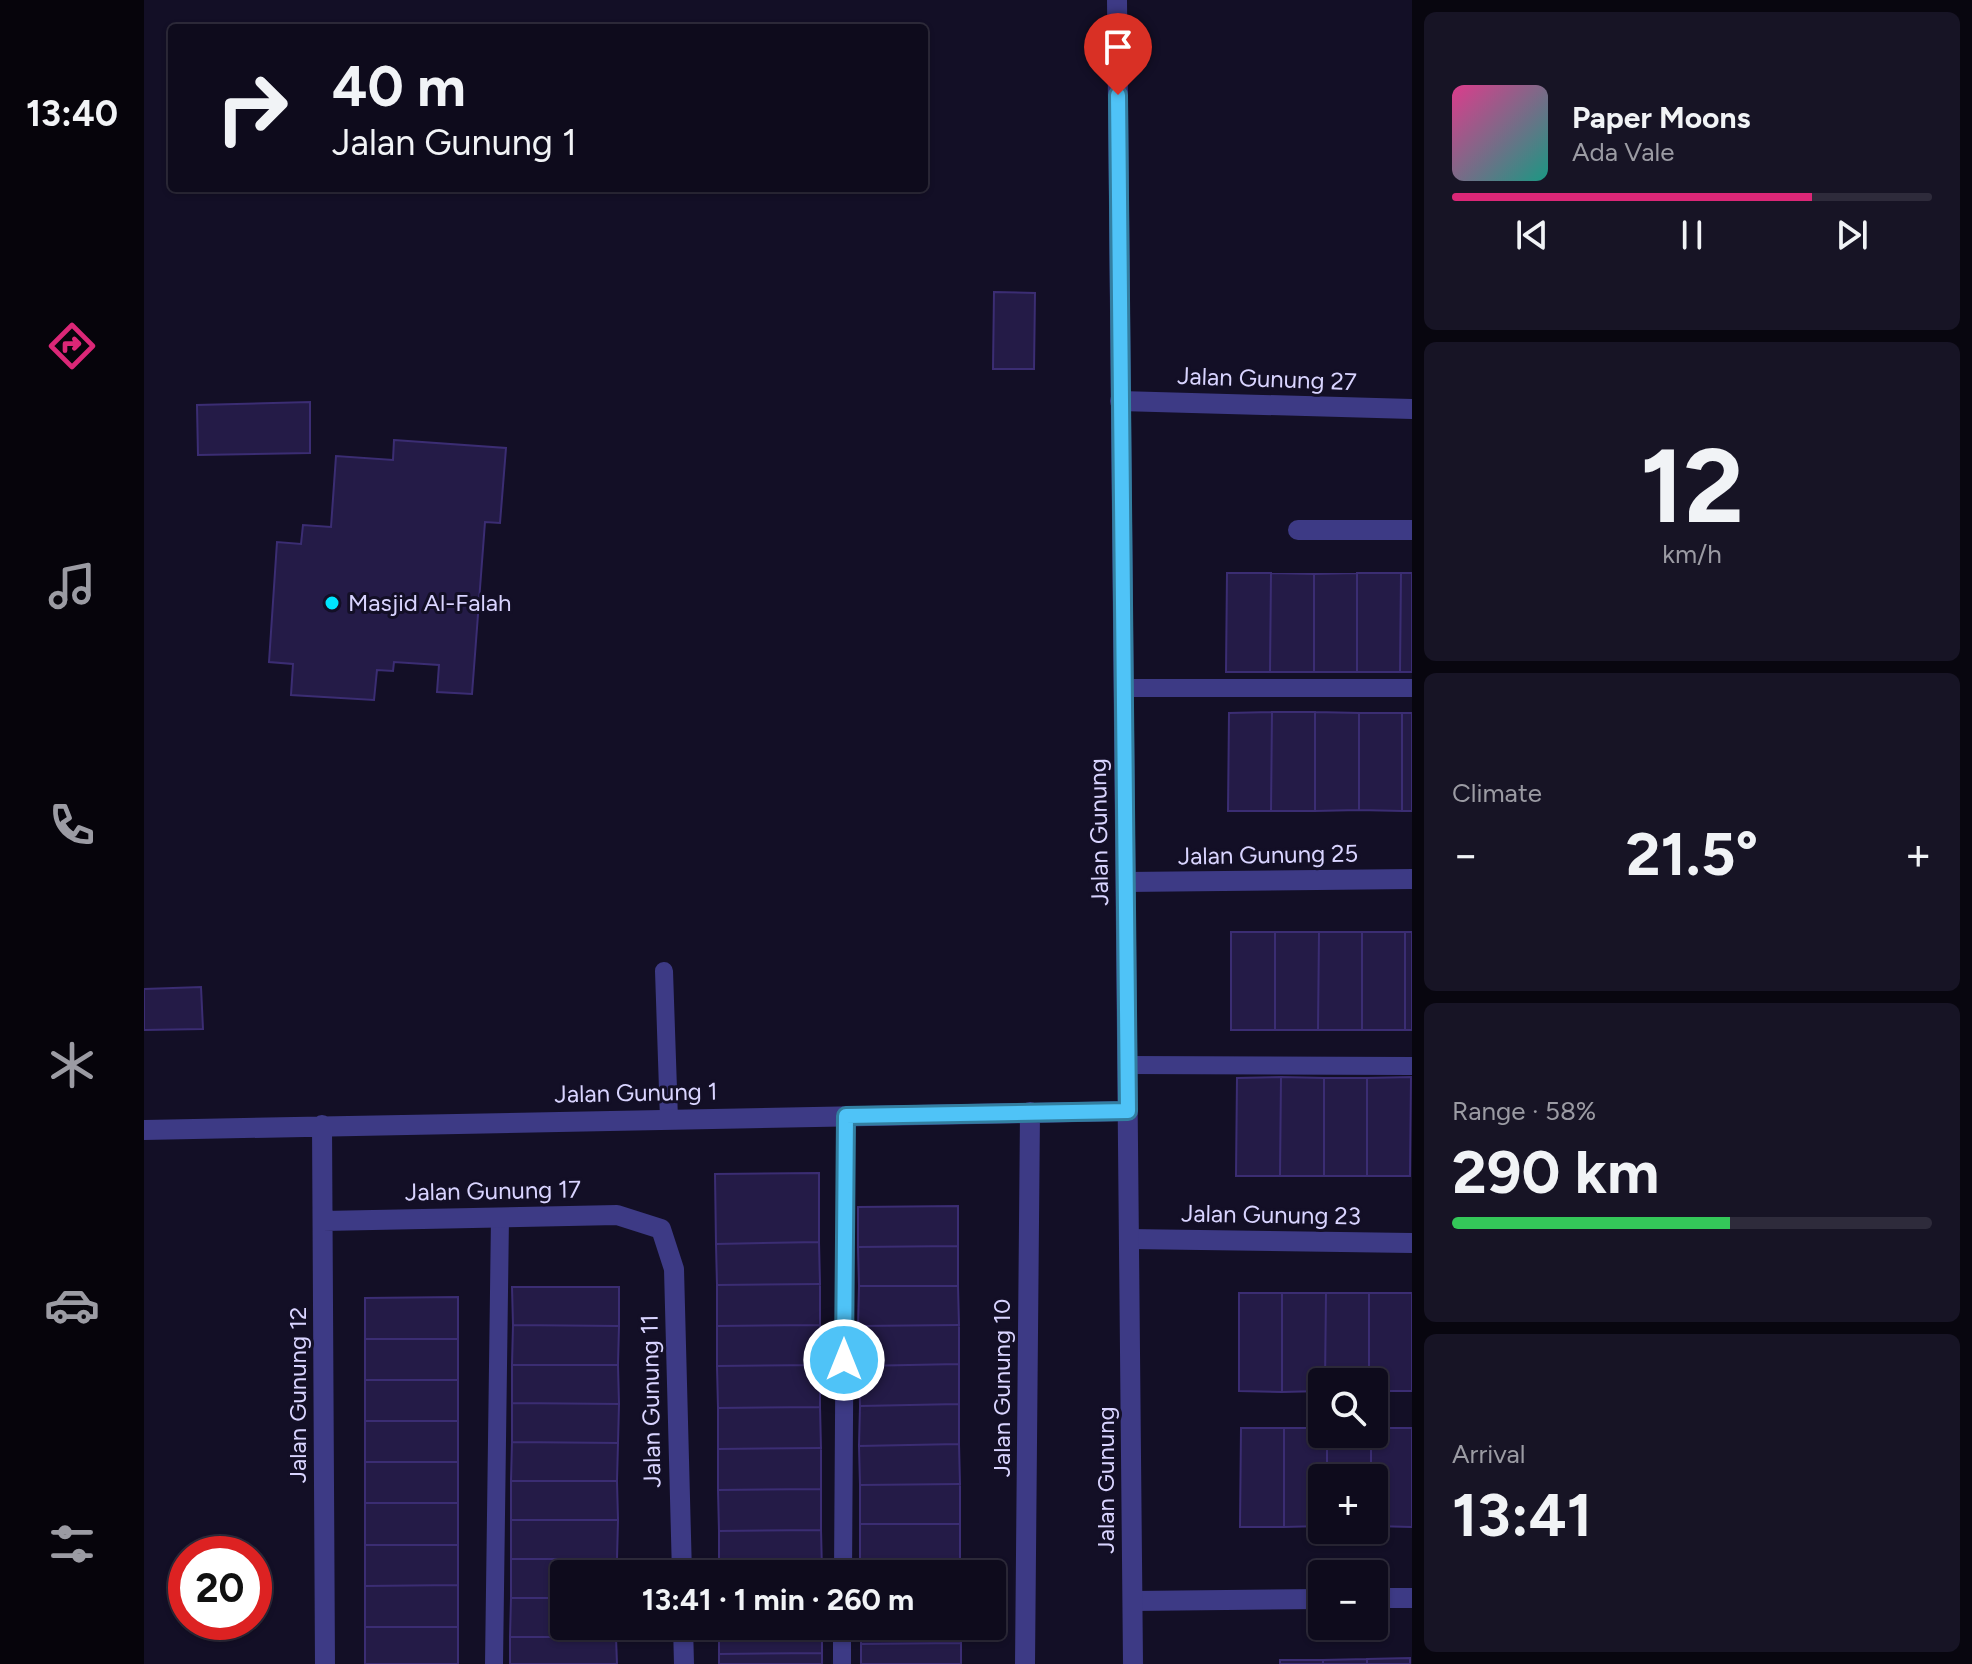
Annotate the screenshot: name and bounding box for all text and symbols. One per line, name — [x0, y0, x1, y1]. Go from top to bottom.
pin — [1084, 13, 1152, 95]
icon: arrive — [1096, 25, 1140, 69]
text: 40 m — [332, 53, 466, 120]
icon: right — [200, 56, 304, 160]
text: 13:40 — [26, 92, 118, 135]
text: Paper Moons — [1572, 99, 1751, 136]
text: Jalan Gunung 1 — [332, 121, 577, 164]
text: Ada Vale — [1572, 136, 1675, 168]
icon: previous — [1510, 213, 1554, 257]
icon: pause — [1670, 213, 1714, 257]
icon: next — [1830, 213, 1874, 257]
icon: directions — [44, 318, 100, 374]
street label: Jalan Gunung 27 — [1177, 361, 1357, 396]
text: 12 — [1640, 423, 1744, 548]
text: km/h — [1662, 538, 1722, 570]
icon: music — [44, 558, 100, 614]
place label: Masjid Al-Falah — [348, 588, 511, 617]
marker: Masjid Al-Falah — [323, 594, 341, 612]
street label: Jalan Gunung — [1083, 758, 1114, 906]
text: Climate — [1452, 777, 1542, 809]
icon: phone — [44, 797, 100, 853]
text: 21.5° — [1626, 818, 1758, 890]
text: − — [1452, 828, 1479, 881]
text: + — [1905, 828, 1932, 881]
street label: Jalan Gunung 25 — [1178, 838, 1358, 871]
icon: climate — [44, 1037, 100, 1093]
street label: Jalan Gunung 1 — [554, 1077, 718, 1108]
text: Range · 58% — [1452, 1095, 1596, 1127]
text: 290 km — [1452, 1136, 1659, 1208]
street label: Jalan Gunung 17 — [405, 1174, 581, 1207]
street label: Jalan Gunung 23 — [1181, 1198, 1361, 1231]
icon: car — [44, 1277, 100, 1333]
street label: Jalan Gunung 10 — [987, 1299, 1016, 1477]
street label: Jalan Gunung 12 — [283, 1307, 312, 1483]
street label: Jalan Gunung 11 — [634, 1314, 667, 1488]
position arrow — [802, 1318, 886, 1402]
map controls — [1308, 1368, 1388, 1640]
button: search — [1308, 1368, 1388, 1448]
street label: Jalan Gunung — [1091, 1406, 1120, 1554]
text: Arrival — [1452, 1438, 1525, 1470]
button: + — [1308, 1464, 1388, 1544]
text: 13:41 — [1452, 1479, 1592, 1551]
icon: filters — [44, 1516, 100, 1572]
speed limit sign: 20 — [168, 1536, 272, 1640]
button: − — [1308, 1560, 1388, 1640]
text: 13:41 · 1 min · 260 m — [642, 1581, 914, 1618]

